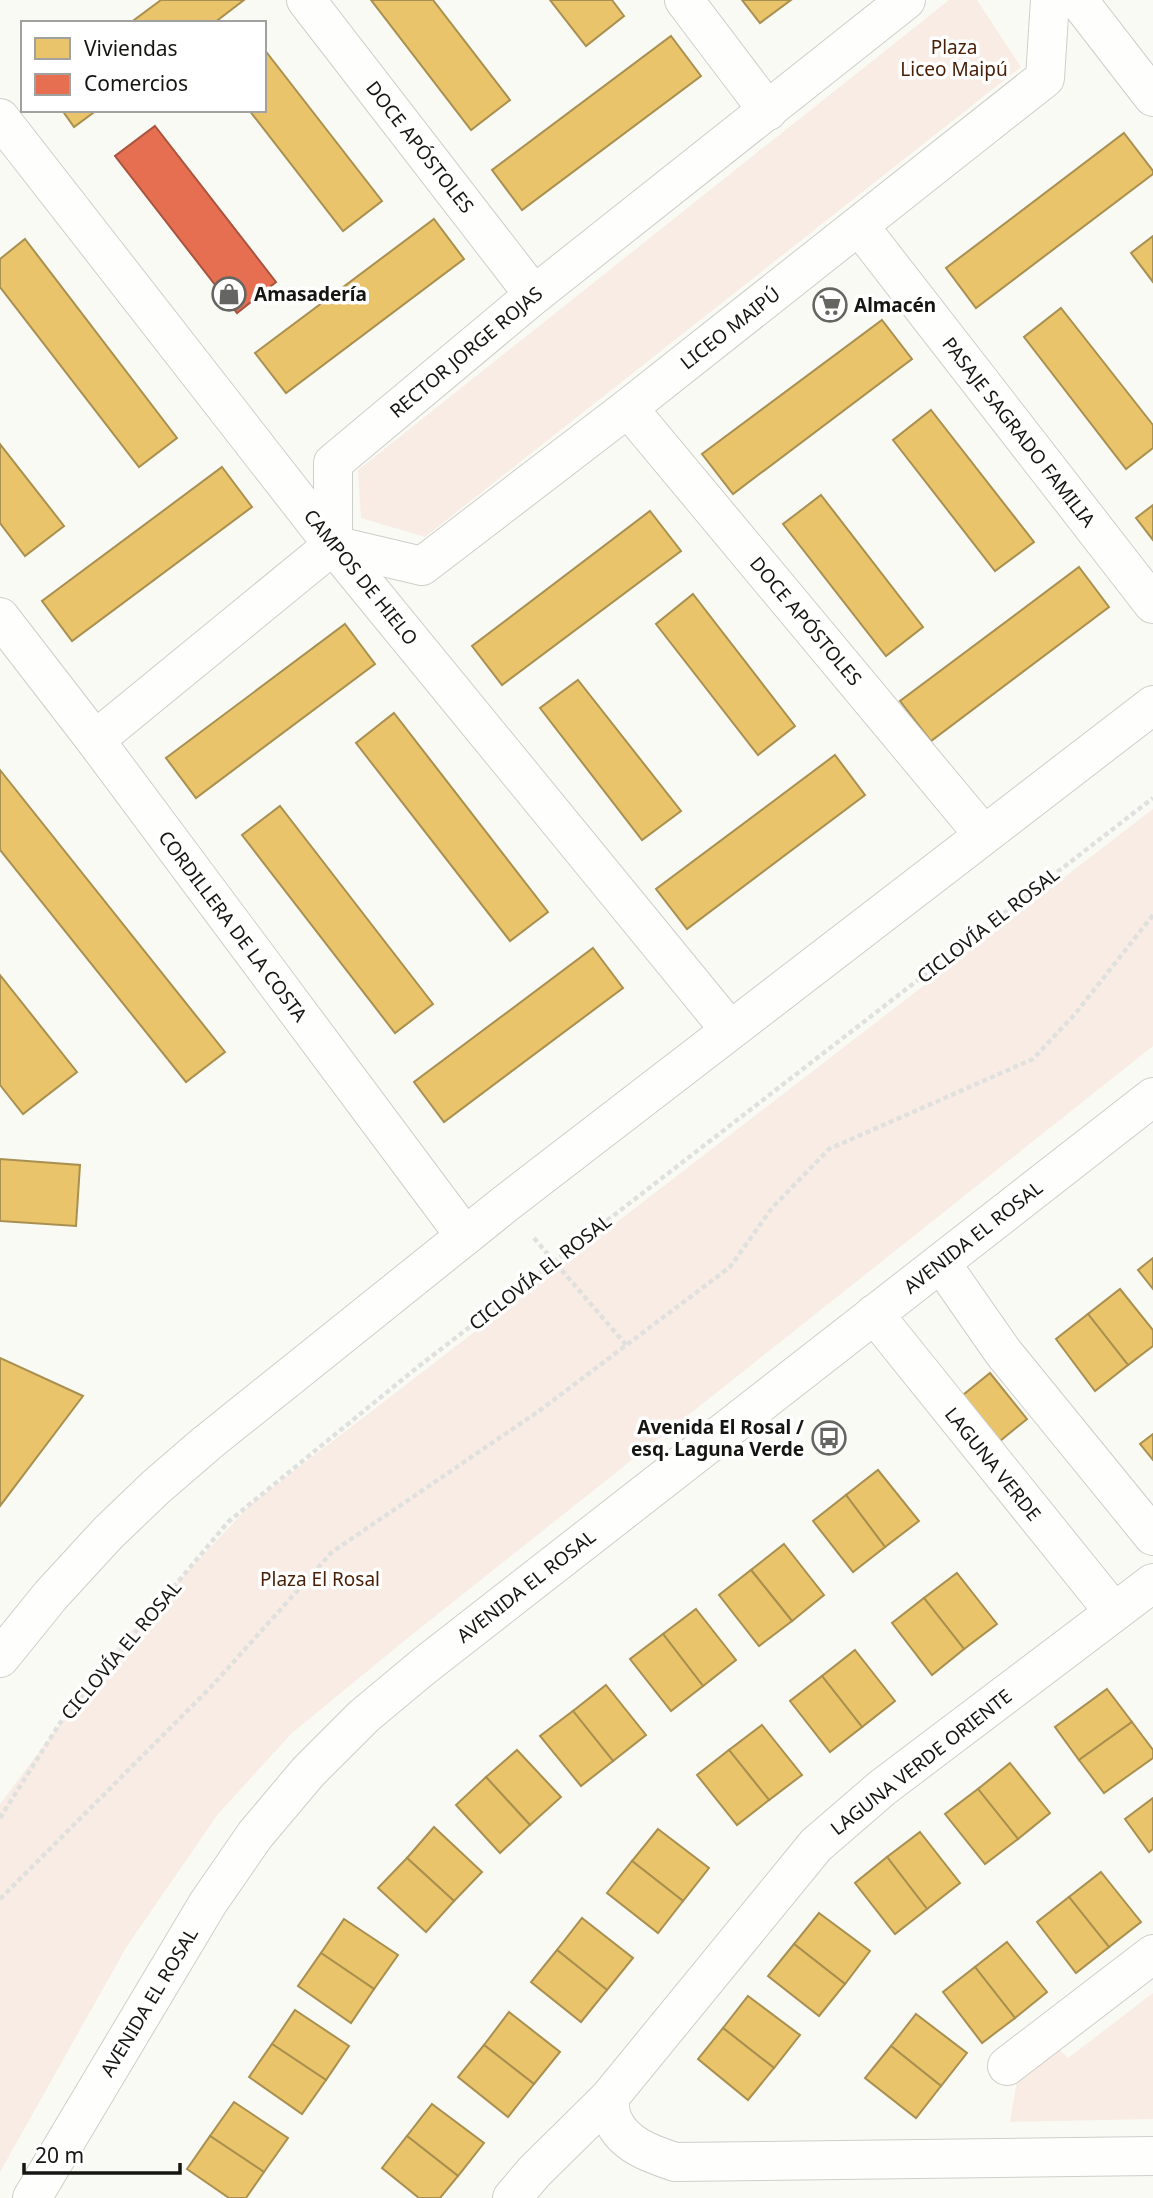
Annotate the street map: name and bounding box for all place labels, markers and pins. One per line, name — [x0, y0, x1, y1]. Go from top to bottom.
shop icon: Amasadería — [210, 275, 248, 313]
place label: Amasadería — [254, 281, 367, 307]
supermarket icon: Almacén — [811, 286, 849, 324]
place label: Almacén — [854, 292, 936, 318]
place label: Avenida El Rosal / esq. Laguna Verde — [631, 1414, 804, 1462]
bus stop icon: Avenida El Rosal / esq. Laguna Verde — [810, 1419, 848, 1457]

